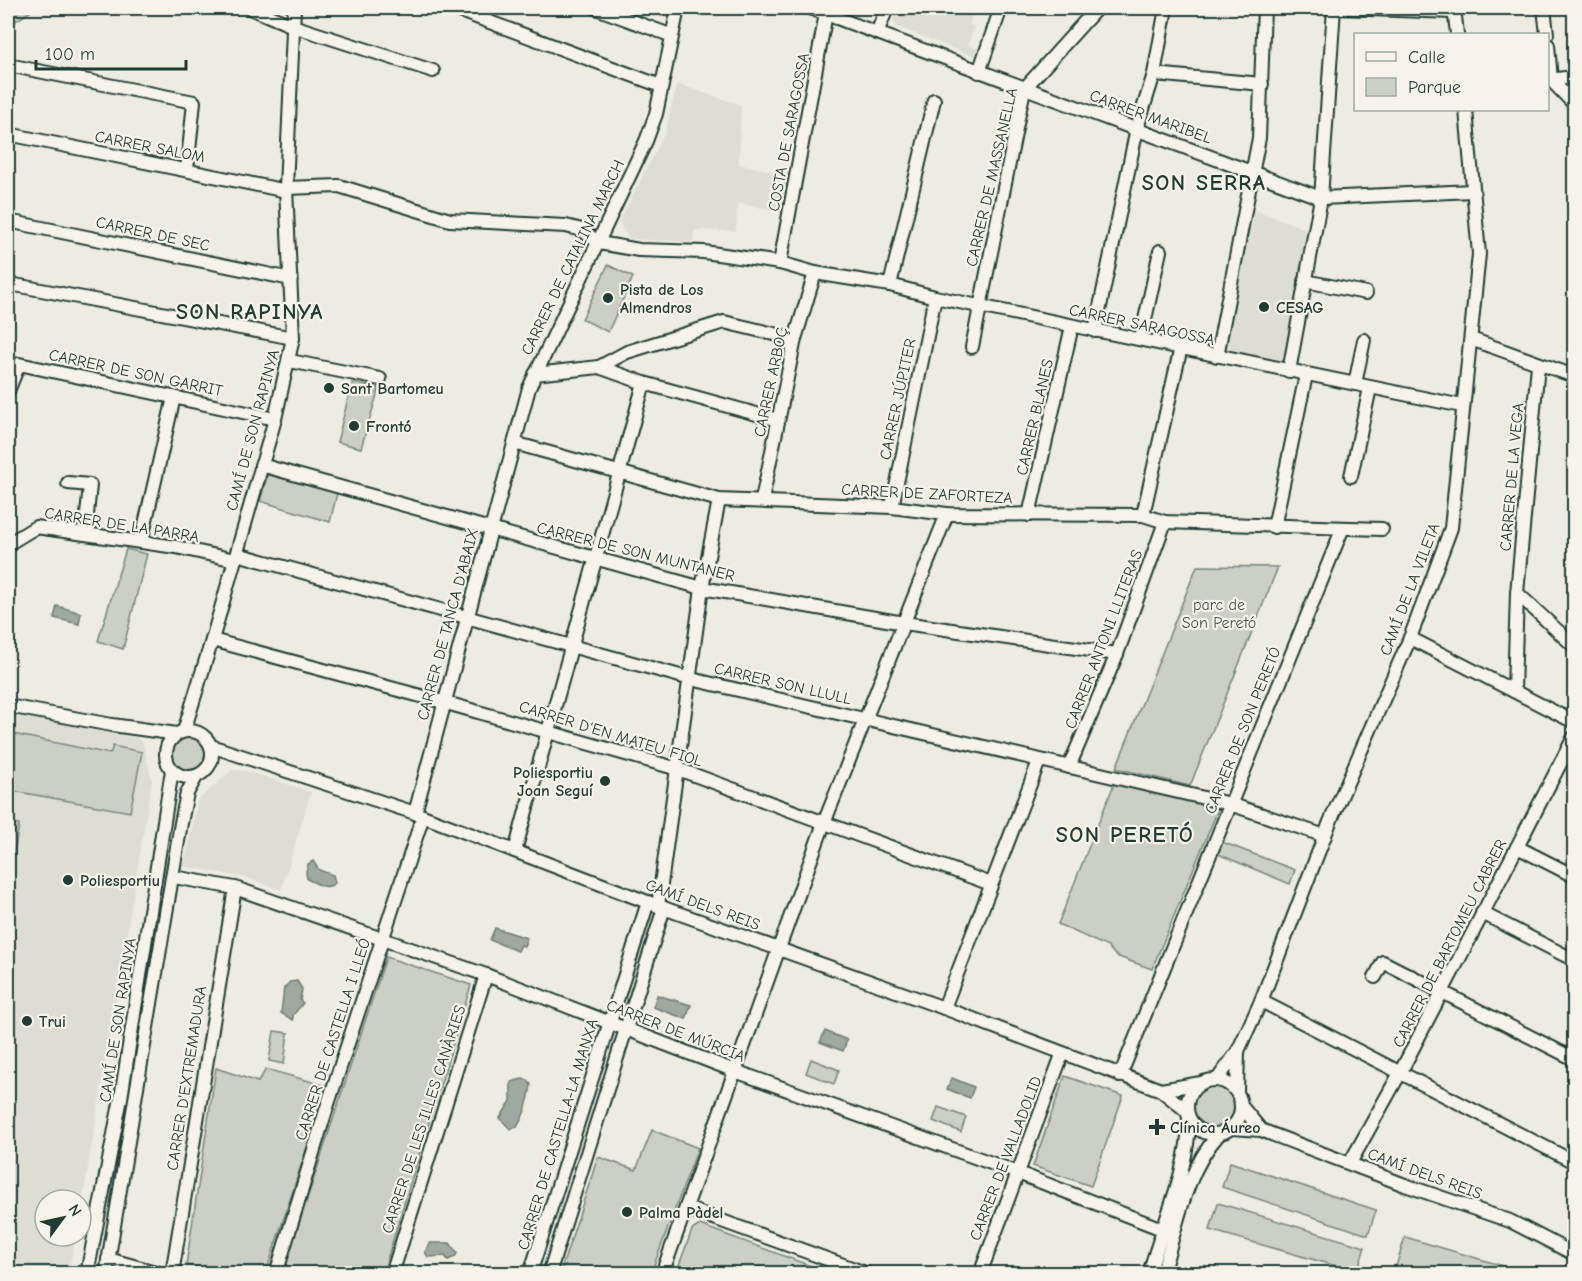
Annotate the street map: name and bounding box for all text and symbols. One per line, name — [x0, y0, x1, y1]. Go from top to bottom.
scale bar — [36, 33, 186, 71]
legend — [1354, 33, 1549, 111]
text: 100 m — [45, 44, 95, 65]
text: Calle — [1408, 47, 1445, 68]
street label: COSTA DE SARAGOSSA — [765, 51, 813, 213]
text: Parque — [1408, 77, 1461, 98]
street label: CARRER DE MASSANELLA — [963, 86, 1021, 268]
street label: CARRER MARIBEL — [1087, 86, 1214, 147]
street label: CARRER SALOM — [93, 127, 206, 167]
street label: CARRER DE CATALINA MARCH — [518, 157, 628, 358]
district label: SON SERRA — [1142, 170, 1266, 196]
street label: CARRER DE SEC — [94, 213, 212, 255]
place label: Pista de Los Almendros — [620, 281, 704, 317]
marker: Pista de Los Almendros — [601, 291, 615, 305]
district label: SON RAPINYA — [176, 299, 324, 325]
place label: CESAG — [1276, 299, 1324, 317]
marker: CESAG — [1257, 300, 1271, 314]
street label: CARRER SARAGOSSA — [1067, 301, 1216, 349]
street label: CARRER ARBOÇ — [751, 326, 791, 439]
street label: CARRER JÚPITER — [875, 336, 920, 462]
street label: CARRER DE SON GARRIT — [47, 346, 225, 400]
street label: CAMÍ DE SON RAPINYA — [222, 347, 283, 513]
street label: CARRER BLANES — [1013, 357, 1057, 477]
place label: Sant Bartomeu — [341, 380, 444, 398]
marker: Sant Bartomeu — [322, 381, 336, 395]
street label: CARRER DE LA VEGA — [1497, 402, 1527, 552]
place label: Frontó — [366, 418, 412, 436]
marker: Frontó — [347, 419, 361, 433]
street label: CARRER DE ZAFORTEZA — [841, 481, 1013, 507]
street label: CARRER DE LA PARRA — [43, 504, 200, 546]
street label: CARRER DE SON MUNTANER — [535, 519, 737, 585]
street label: CAMÍ DE LA VILETA — [1375, 520, 1444, 658]
street label: CARRER DE TANCA D'ABAIX — [414, 526, 482, 722]
street label: CARRER ANTONI LLITERAS — [1061, 547, 1147, 731]
park label: parc de Son Peretó — [1182, 596, 1256, 632]
street label: CARRER DE SON PERETÓ — [1200, 644, 1285, 816]
street label: CARRER SON LLULL — [712, 659, 853, 709]
street label: CARRER D'EN MATEU FIOL — [517, 697, 705, 770]
place label: Poliesportiu Joan Seguí — [513, 764, 594, 800]
marker: Poliesportiu Joan Seguí — [598, 774, 612, 788]
district label: SON PERETÓ — [1056, 821, 1194, 848]
street label: CARRER DE BARTOMEU CABRER — [1389, 836, 1511, 1051]
place label: Poliesportiu — [80, 872, 160, 890]
marker: Poliesportiu — [61, 873, 75, 887]
street label: CAMÍ DELS REIS — [643, 875, 763, 934]
street label: CARRER DE CASTELLA I LLEÓ — [291, 936, 374, 1143]
street label: CAMÍ DE SON RAPINYA — [95, 937, 140, 1104]
street label: CARRER D'EXTREMADURA — [163, 985, 210, 1172]
street label: CARRER DE MÚRCIA — [604, 995, 748, 1066]
street label: CARRER DE LES ILLES CANÀRIES — [378, 1002, 469, 1236]
place label: Trui — [39, 1013, 66, 1031]
marker: Trui — [20, 1014, 34, 1028]
street label: CARRER DE CASTELLA-LA MANXA — [514, 1016, 602, 1252]
street label: CARRER DE VALLADOLID — [966, 1074, 1046, 1243]
marker: Clínica Áureo — [1148, 1118, 1166, 1136]
place label: Clínica Áureo — [1170, 1118, 1260, 1137]
street label: CAMÍ DELS REIS — [1365, 1144, 1485, 1203]
north arrow — [33, 1188, 93, 1248]
text: N — [64, 1201, 85, 1220]
place label: Palma Pàdel — [639, 1204, 723, 1222]
marker: Palma Pàdel — [620, 1205, 634, 1219]

